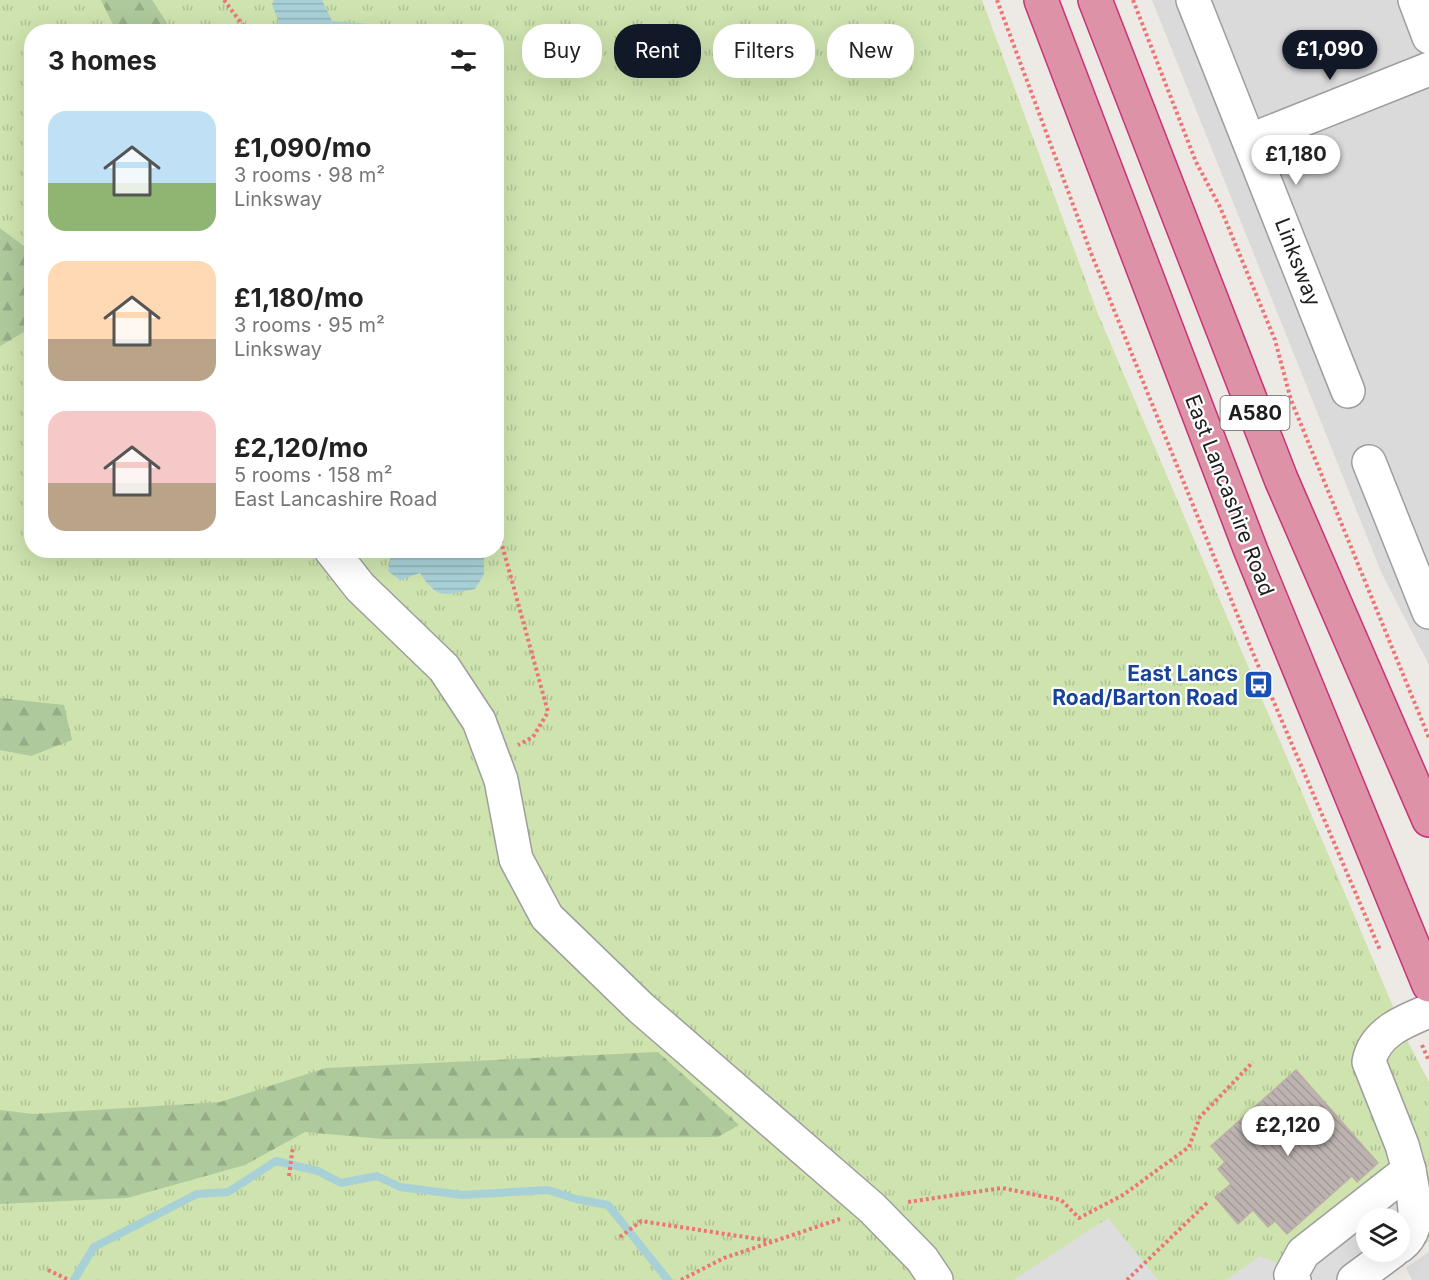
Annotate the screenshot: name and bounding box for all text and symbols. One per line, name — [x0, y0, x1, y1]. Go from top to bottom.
chip: Buy — [522, 24, 602, 78]
chip: Rent — [614, 24, 701, 78]
chip: Filters — [713, 24, 815, 78]
chip: New — [827, 24, 914, 78]
pin: £1,090 — [1281, 30, 1379, 81]
text: £1,090 — [1296, 37, 1364, 61]
icon: filters — [447, 44, 480, 77]
text: 3 homes — [48, 45, 157, 76]
text: £1,090/mo — [234, 132, 371, 163]
icon: home — [96, 135, 168, 207]
pin: £1,180 — [1247, 135, 1345, 186]
text: £1,180 — [1265, 142, 1327, 166]
text: 3 rooms · 98 m² — [234, 163, 385, 187]
text: Linksway — [234, 187, 322, 211]
street label: Linksway — [1270, 214, 1326, 310]
text: £1,180/mo — [234, 282, 364, 313]
icon: home — [96, 285, 168, 357]
text: 3 rooms · 95 m² — [234, 313, 385, 337]
text: Linksway — [234, 337, 322, 361]
street label: East Lancashire Road — [1180, 391, 1280, 599]
road number: A580 — [1220, 396, 1290, 430]
text: £2,120/mo — [234, 432, 368, 463]
icon: home — [96, 435, 168, 507]
text: 5 rooms · 158 m² — [234, 463, 393, 487]
text: East Lancashire Road — [234, 487, 437, 511]
place label: East Lancs Road/Barton Road — [1052, 661, 1238, 710]
bus stop icon: East Lancs Road/Barton Road — [1243, 669, 1275, 701]
pin: £2,120 — [1239, 1106, 1337, 1157]
text: £2,120 — [1256, 1113, 1320, 1137]
map controls — [1356, 1208, 1410, 1262]
button: layers — [1356, 1208, 1410, 1262]

